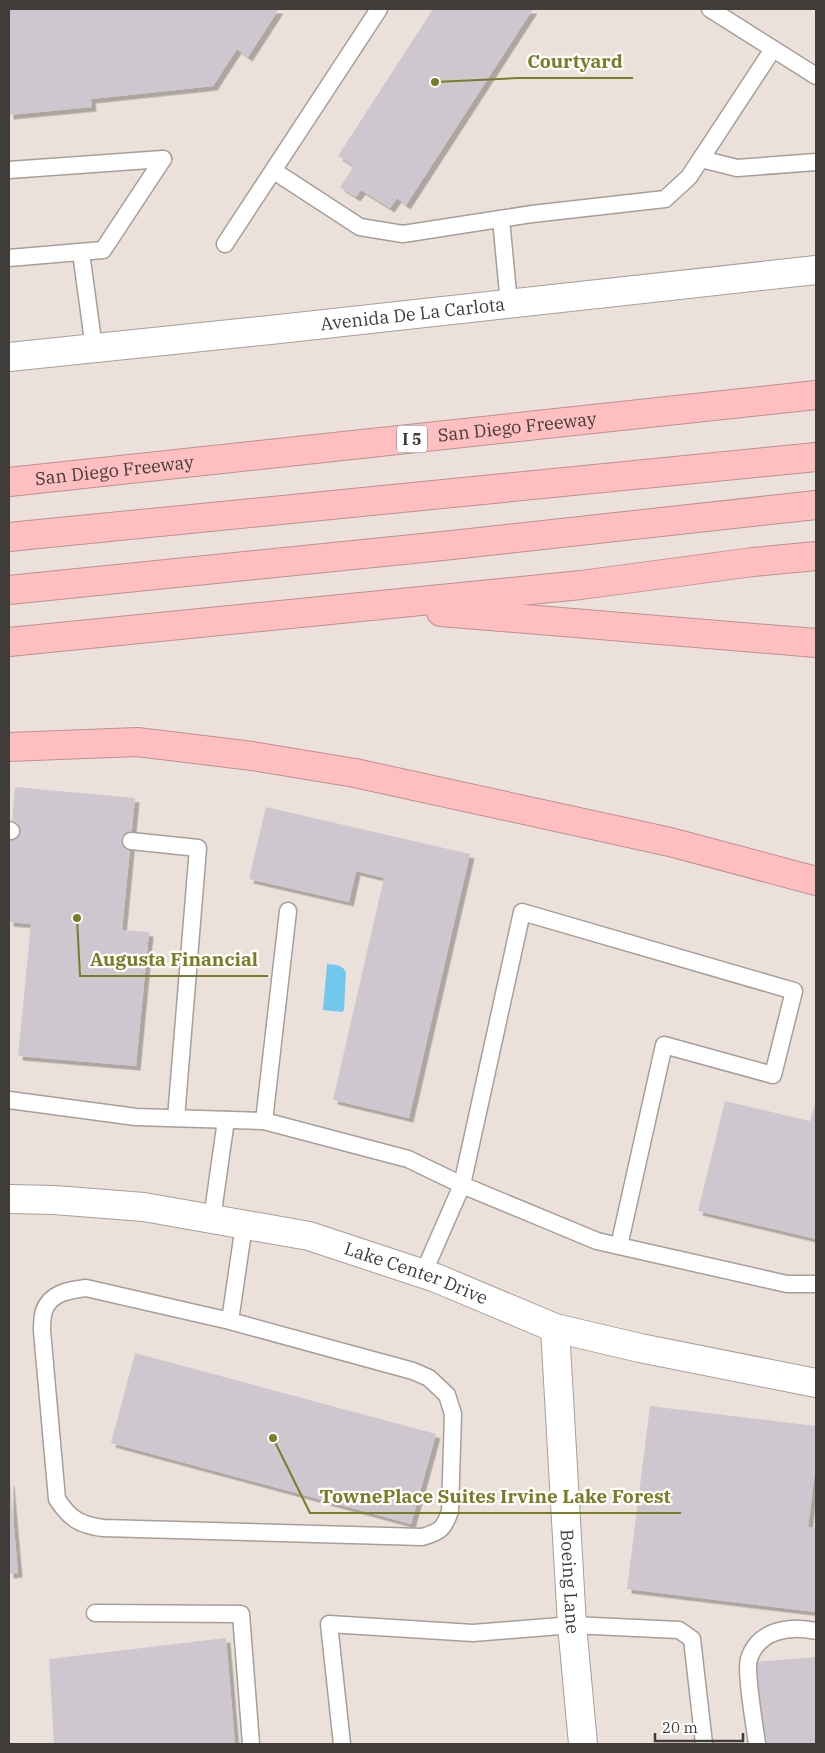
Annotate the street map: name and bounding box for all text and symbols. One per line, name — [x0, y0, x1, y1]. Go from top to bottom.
callout: Courtyard — [518, 44, 633, 78]
text: Courtyard — [527, 49, 623, 73]
street label: Avenida De La Carlota — [319, 292, 506, 335]
street label: San Diego Freeway — [437, 407, 598, 447]
road number: I 5 — [397, 426, 427, 452]
street label: San Diego Freeway — [34, 450, 195, 490]
callout: Augusta Financial — [80, 942, 268, 976]
text: Augusta Financial — [90, 947, 258, 971]
street label: Lake Center Drive — [341, 1236, 491, 1309]
callout: TownePlace Suites Irvine Lake Forest — [310, 1479, 681, 1513]
text: TownePlace Suites Irvine Lake Forest — [319, 1484, 671, 1508]
street label: Boeing Lane — [556, 1529, 585, 1635]
scale bar — [655, 1710, 742, 1742]
text: 20 m — [662, 1718, 698, 1737]

